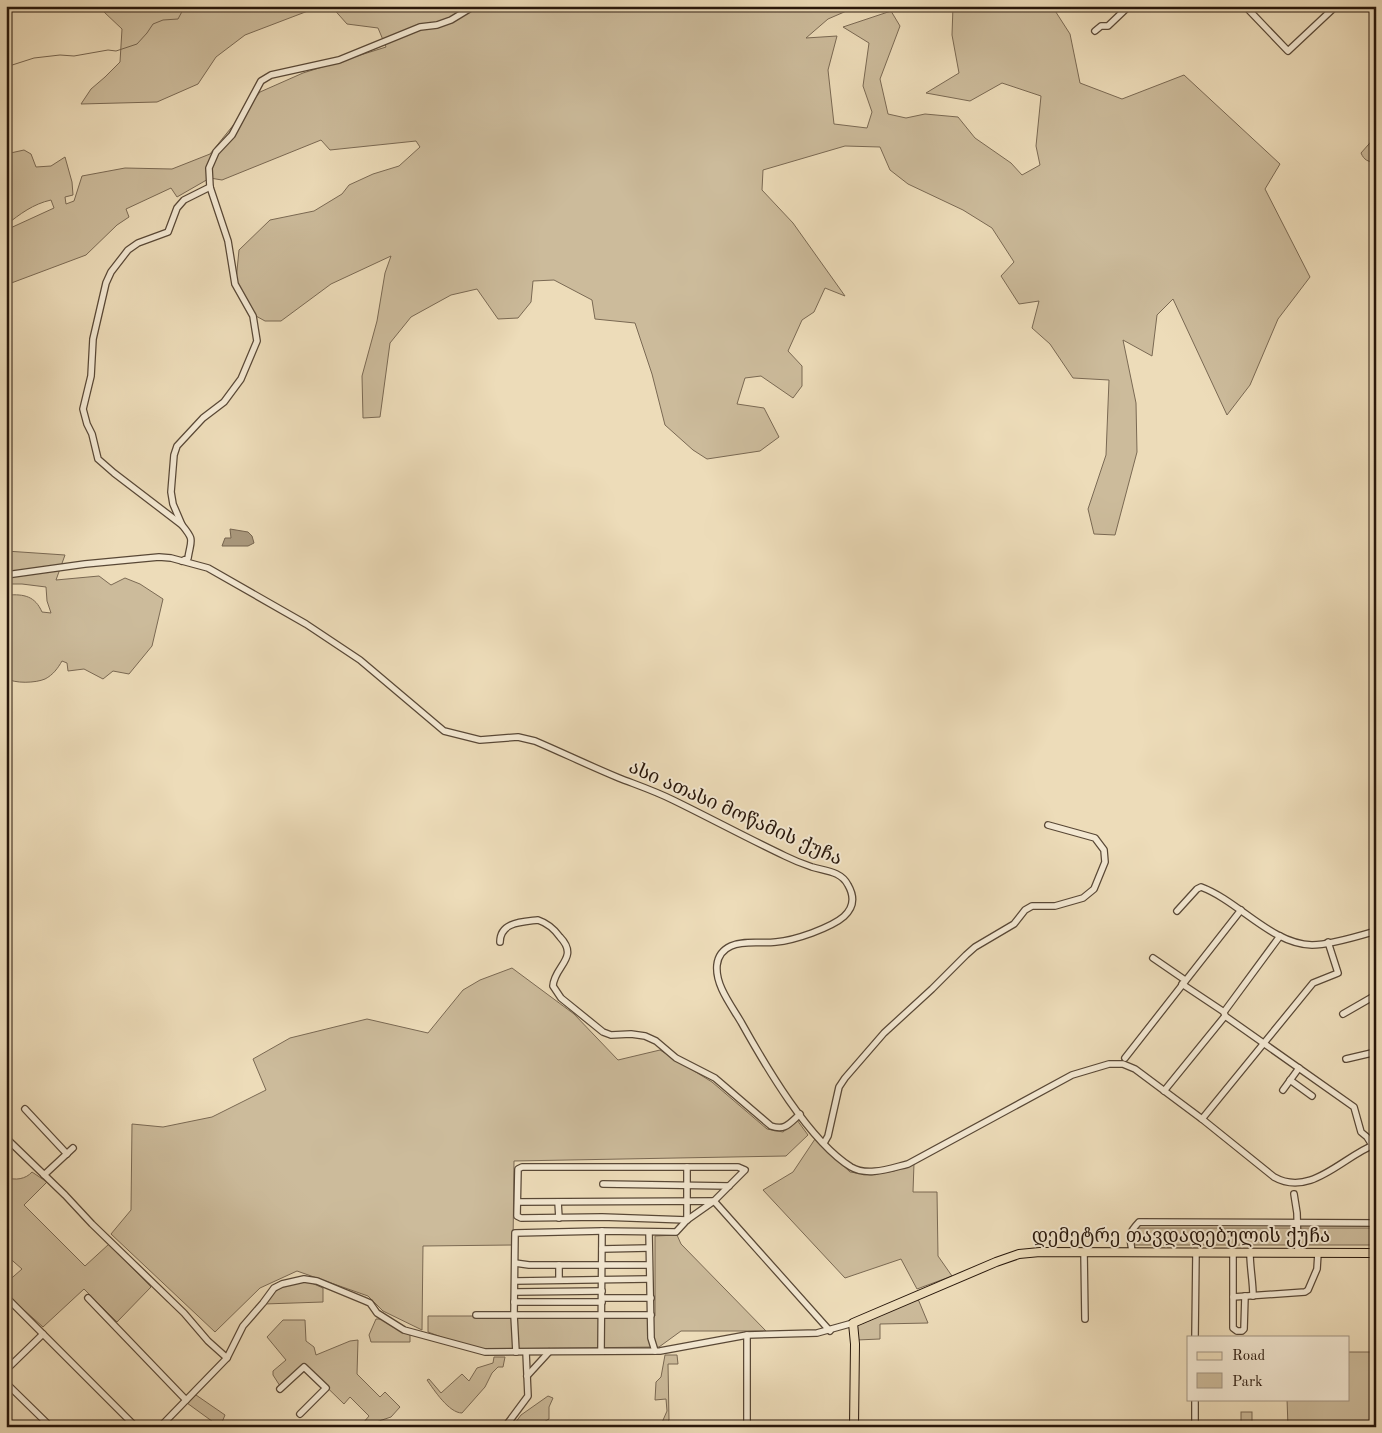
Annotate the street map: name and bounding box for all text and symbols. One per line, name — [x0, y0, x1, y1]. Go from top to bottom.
street label: ასი ათასი მოწამის ქუჩა — [626, 757, 845, 870]
street label: დემეტრე თავდადებულის ქუჩა — [1032, 1227, 1330, 1247]
legend — [1187, 1336, 1350, 1400]
text: Road — [1232, 1349, 1266, 1364]
text: Park — [1232, 1375, 1263, 1390]

